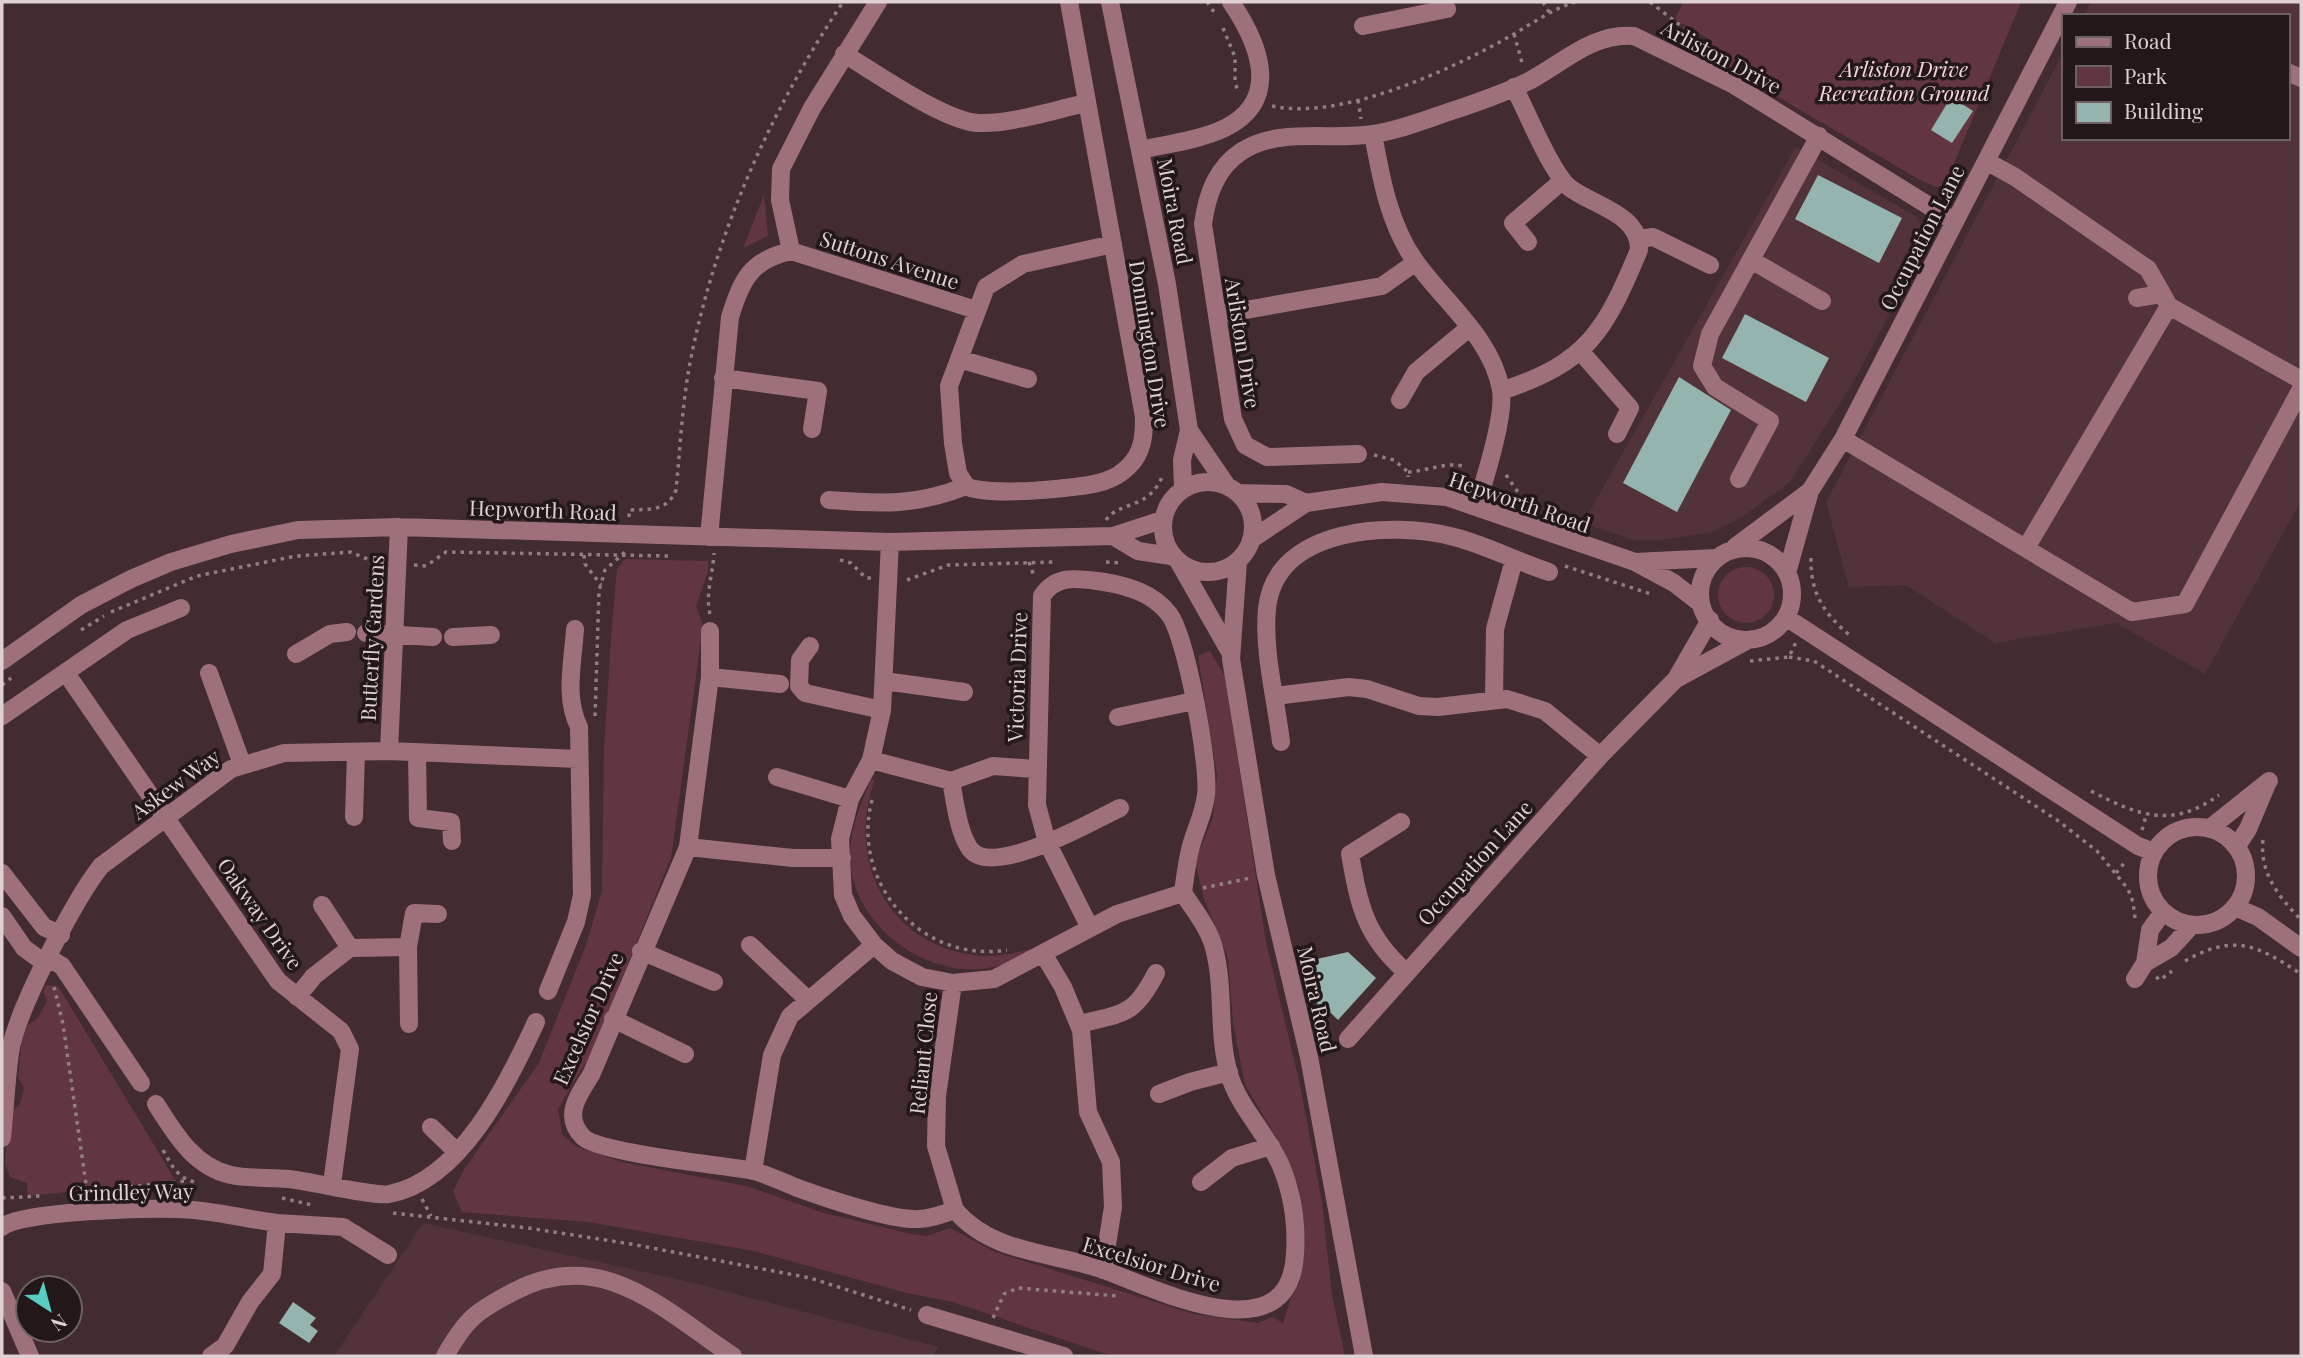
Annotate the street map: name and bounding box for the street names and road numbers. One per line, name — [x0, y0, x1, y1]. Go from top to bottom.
street label: Arliston Drive — [1656, 12, 1787, 99]
street label: Moira Road — [1152, 155, 1200, 267]
street label: Occupation Lane — [1872, 160, 1970, 314]
street label: Suttons Avenue — [817, 223, 963, 295]
street label: Donnington Drive — [1124, 258, 1178, 430]
street label: Arliston Drive — [1220, 275, 1268, 410]
street label: Hepworth Road — [1446, 464, 1594, 538]
street label: Hepworth Road — [469, 492, 617, 526]
street label: Butterfly Gardens — [353, 554, 389, 722]
street label: Victoria Drive — [1000, 611, 1032, 744]
street label: Askew Way — [124, 741, 225, 825]
street label: Occupation Lane — [1410, 793, 1538, 931]
street label: Oakway Drive — [212, 851, 310, 975]
street label: Moira Road — [1292, 943, 1344, 1055]
street label: Excelsior Drive — [545, 947, 629, 1089]
street label: Reliant Close — [902, 990, 942, 1116]
street label: Grindley Way — [68, 1176, 194, 1206]
street label: Excelsior Drive — [1080, 1229, 1224, 1297]

